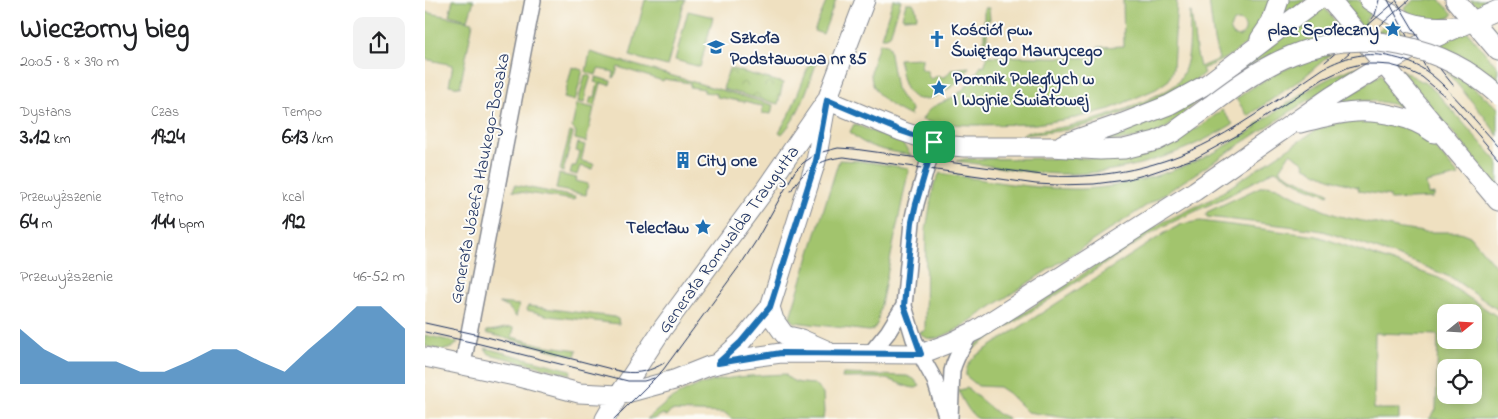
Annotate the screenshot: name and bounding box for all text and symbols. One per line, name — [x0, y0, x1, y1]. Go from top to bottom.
text: Wieczorny bieg — [20, 10, 189, 51]
button: share — [353, 17, 405, 69]
place label: Kościół pw. Świętego Maurycego — [951, 18, 1102, 66]
place label: plac Społeczny — [1268, 18, 1379, 45]
place icon: plac Społeczny — [1383, 19, 1403, 39]
place label: Szkoła Podstawowa nr 85 — [730, 26, 867, 73]
church icon: Kościół pw. Świętego Maurycego — [927, 29, 947, 49]
school or university icon: Szkoła Podstawowa nr 85 — [706, 37, 726, 57]
text: 20:05 · 8 × 390 m — [20, 50, 119, 74]
street label: Generała Józefa Haukego-Bosaka — [444, 51, 519, 306]
place label: Pomnik Poległych w I Wojnie Światowej — [953, 67, 1094, 114]
place icon: Pomnik Poległych w I Wojnie Światowej — [929, 78, 949, 98]
text: Dystans — [20, 102, 71, 123]
text: Czas — [151, 102, 179, 123]
text: Tempo — [282, 102, 322, 123]
pin — [913, 121, 955, 163]
text: 3.12 — [20, 123, 50, 153]
text: 19:24 — [151, 123, 185, 153]
text: 6:13 — [282, 123, 308, 153]
icon: arrive — [920, 128, 948, 156]
text: km — [50, 129, 71, 150]
text: /km — [308, 129, 333, 150]
street label: Generała Romualda Traugutta — [653, 141, 808, 340]
place label: City one — [697, 149, 758, 176]
building icon: City one — [673, 150, 693, 170]
text: Przewyższenie — [20, 187, 102, 208]
text: Tętno — [151, 187, 184, 208]
text: kcal — [282, 187, 304, 208]
text: 64 — [20, 208, 38, 238]
text: 144 — [151, 208, 175, 238]
text: 192 — [282, 208, 305, 238]
text: m — [38, 214, 52, 235]
text: bpm — [175, 214, 204, 235]
place label: Telecław — [626, 216, 689, 242]
place icon: Telecław — [693, 217, 713, 237]
text: Przewyższenie — [20, 265, 113, 289]
text: 46–52 m — [353, 265, 405, 289]
north arrow — [1437, 304, 1483, 349]
map controls — [1437, 304, 1482, 404]
button: locate — [1437, 359, 1482, 404]

